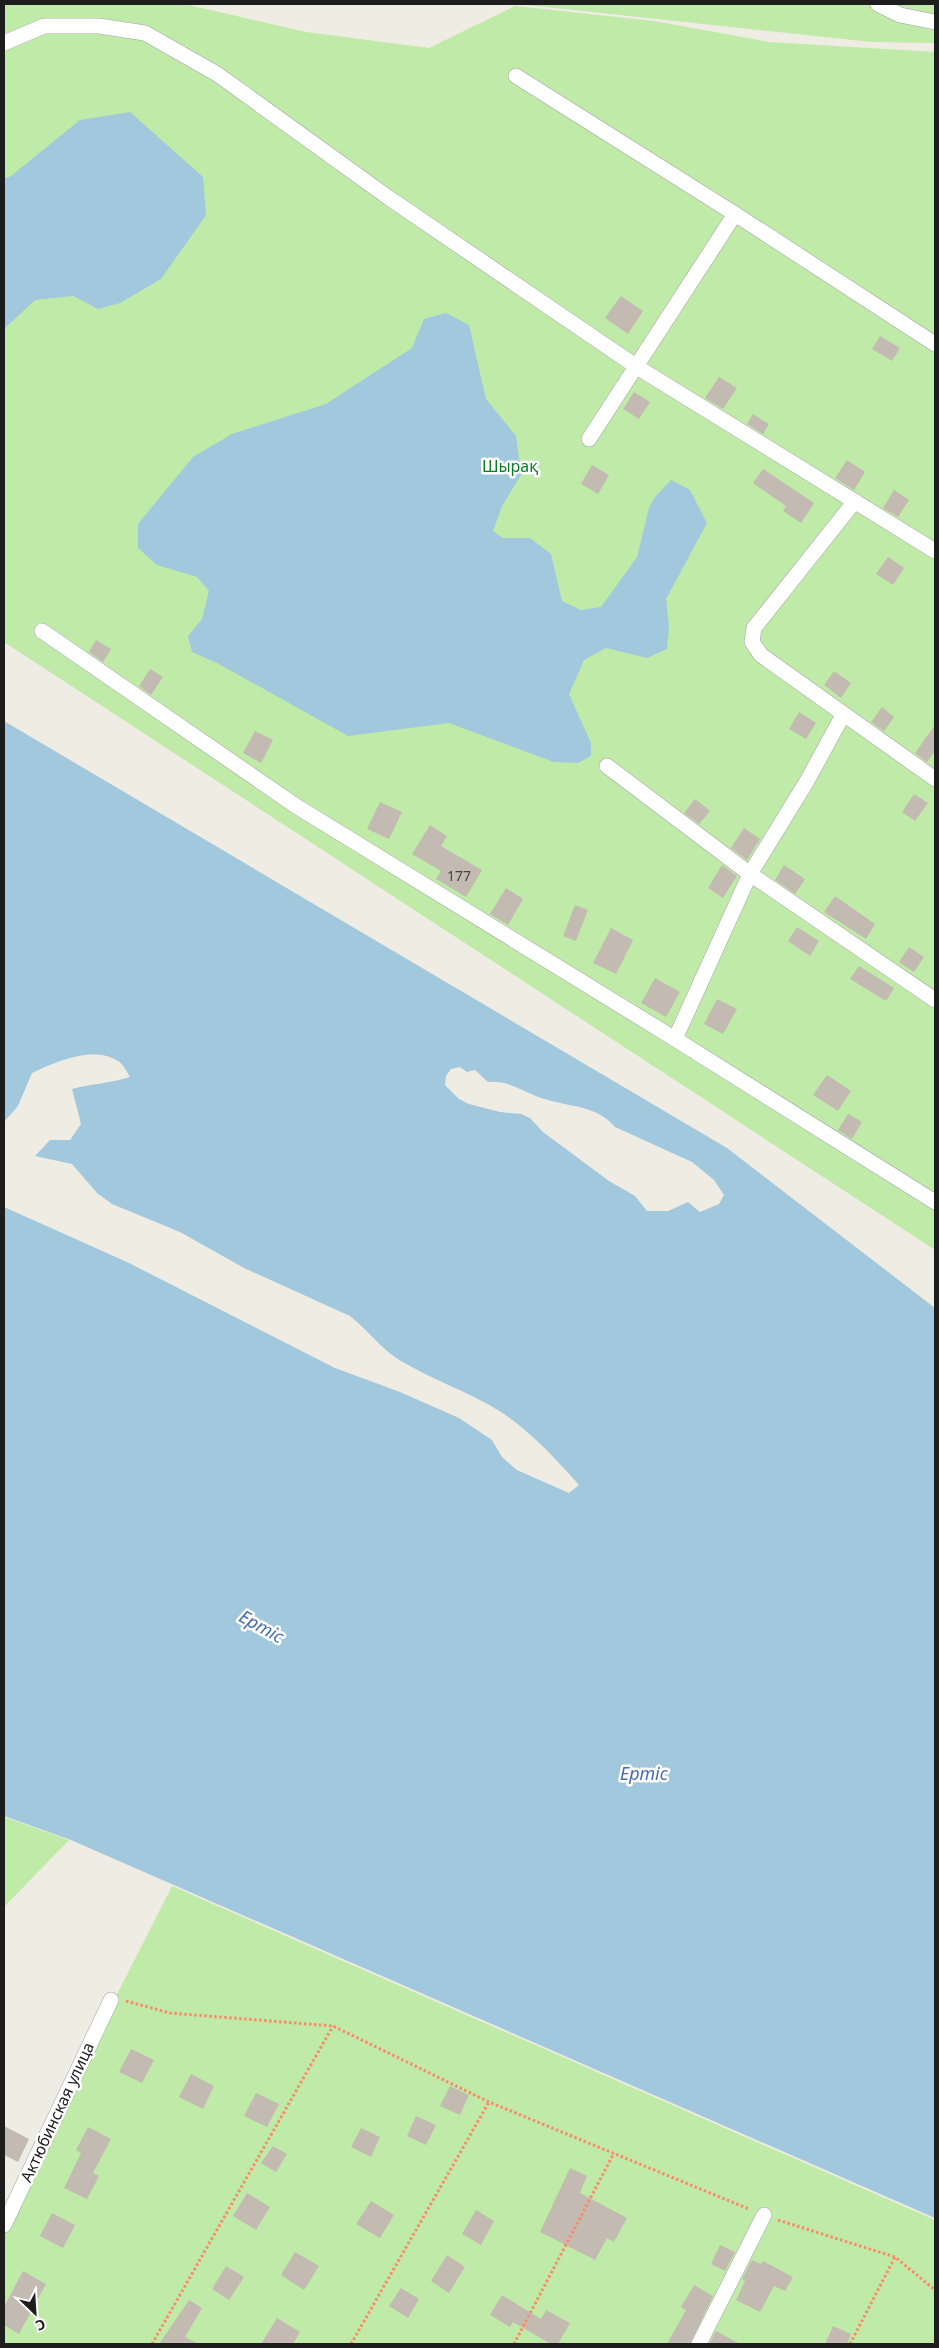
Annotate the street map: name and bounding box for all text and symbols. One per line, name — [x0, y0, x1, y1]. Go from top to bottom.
park label: Шырақ — [482, 455, 538, 477]
house number: 177 — [447, 866, 471, 885]
water label: Ертіс — [235, 1604, 289, 1648]
water label: Ертіс — [620, 1761, 669, 1785]
street label: Актюбинская улица — [15, 2038, 99, 2186]
north arrow — [10, 2288, 60, 2338]
text: С — [33, 2315, 49, 2336]

